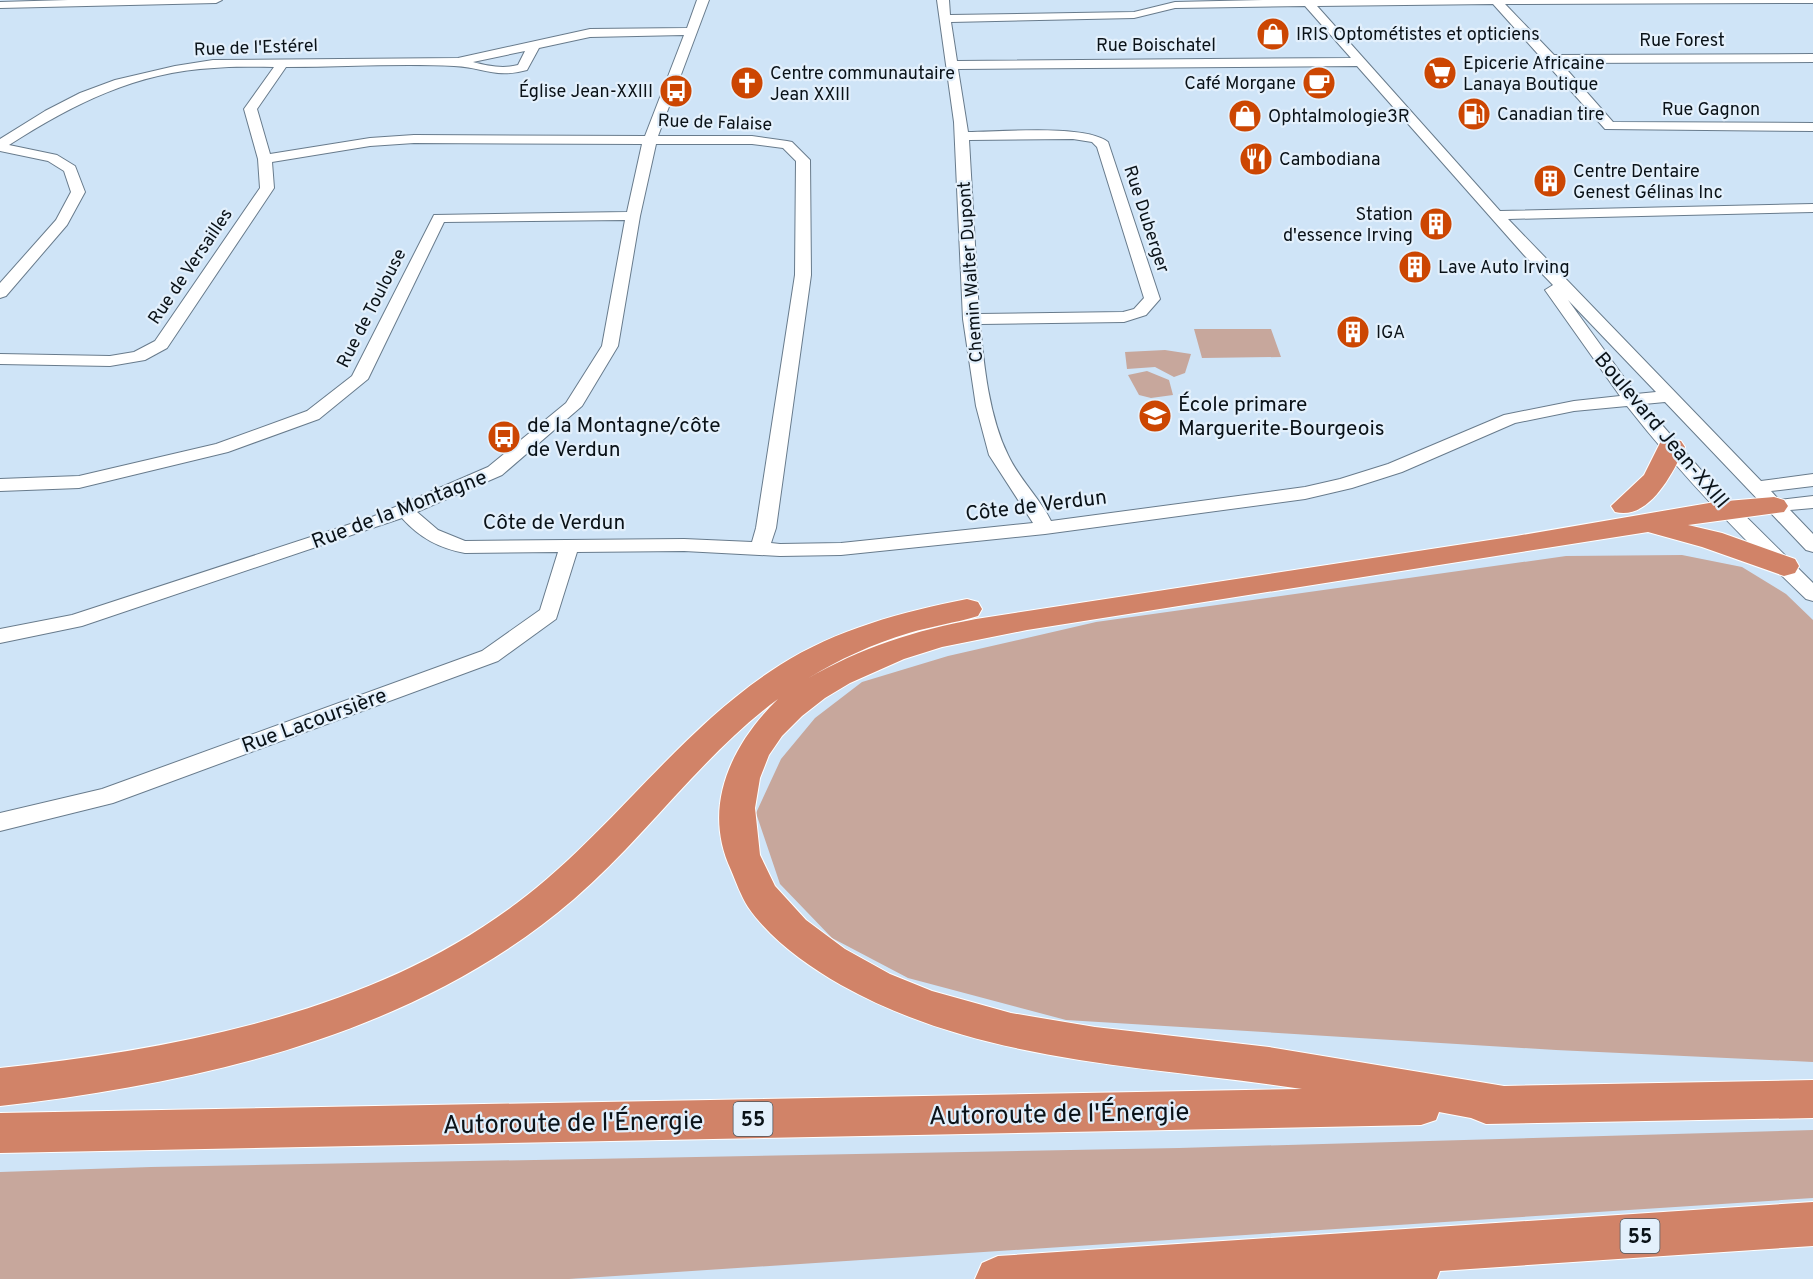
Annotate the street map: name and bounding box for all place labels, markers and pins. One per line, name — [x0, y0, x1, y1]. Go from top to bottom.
shop icon: IRIS Optométistes et opticiens — [1255, 16, 1291, 52]
place label: IRIS Optométistes et opticiens — [1296, 24, 1540, 47]
place label: Epicerie Africaine Lanaya Boutique — [1463, 53, 1605, 97]
supermarket icon: Epicerie Africaine Lanaya Boutique — [1422, 55, 1458, 91]
place label: Centre communautaire Jean XXIII — [770, 63, 955, 107]
church icon: Centre communautaire Jean XXIII — [729, 65, 765, 101]
cafe icon: Café Morgane — [1301, 65, 1337, 101]
bus stop icon: Église Jean-XXIII — [658, 73, 694, 109]
place label: Café Morgane — [1184, 73, 1296, 96]
place label: Église Jean-XXIII — [519, 79, 653, 104]
fuel station icon: Canadian tire — [1456, 96, 1492, 132]
shop icon: Ophtalmologie3R — [1227, 98, 1263, 134]
place label: Canadian tire — [1497, 104, 1604, 127]
place label: Ophtalmologie3R — [1268, 106, 1410, 129]
restaurant icon: Cambodiana — [1238, 141, 1274, 177]
place label: Cambodiana — [1279, 149, 1380, 172]
place label: Centre Dentaire Genest Gélinas Inc — [1573, 161, 1723, 205]
building icon: Centre Dentaire Genest Gélinas Inc — [1532, 163, 1568, 199]
place label: Station d'essence Irving — [1283, 204, 1413, 248]
building icon: Station d'essence Irving — [1418, 206, 1454, 242]
building icon: Lave Auto Irving — [1397, 249, 1433, 285]
place label: Lave Auto Irving — [1438, 257, 1570, 280]
building icon: IGA — [1335, 314, 1371, 350]
place label: IGA — [1376, 322, 1405, 345]
place label: École primare Marguerite-Bourgeois — [1178, 391, 1385, 443]
school or university icon: École primare Marguerite-Bourgeois — [1137, 398, 1173, 434]
place label: de la Montagne/côte de Verdun — [527, 413, 720, 464]
bus stop icon: de la Montagne/côte de Verdun — [486, 419, 522, 455]

